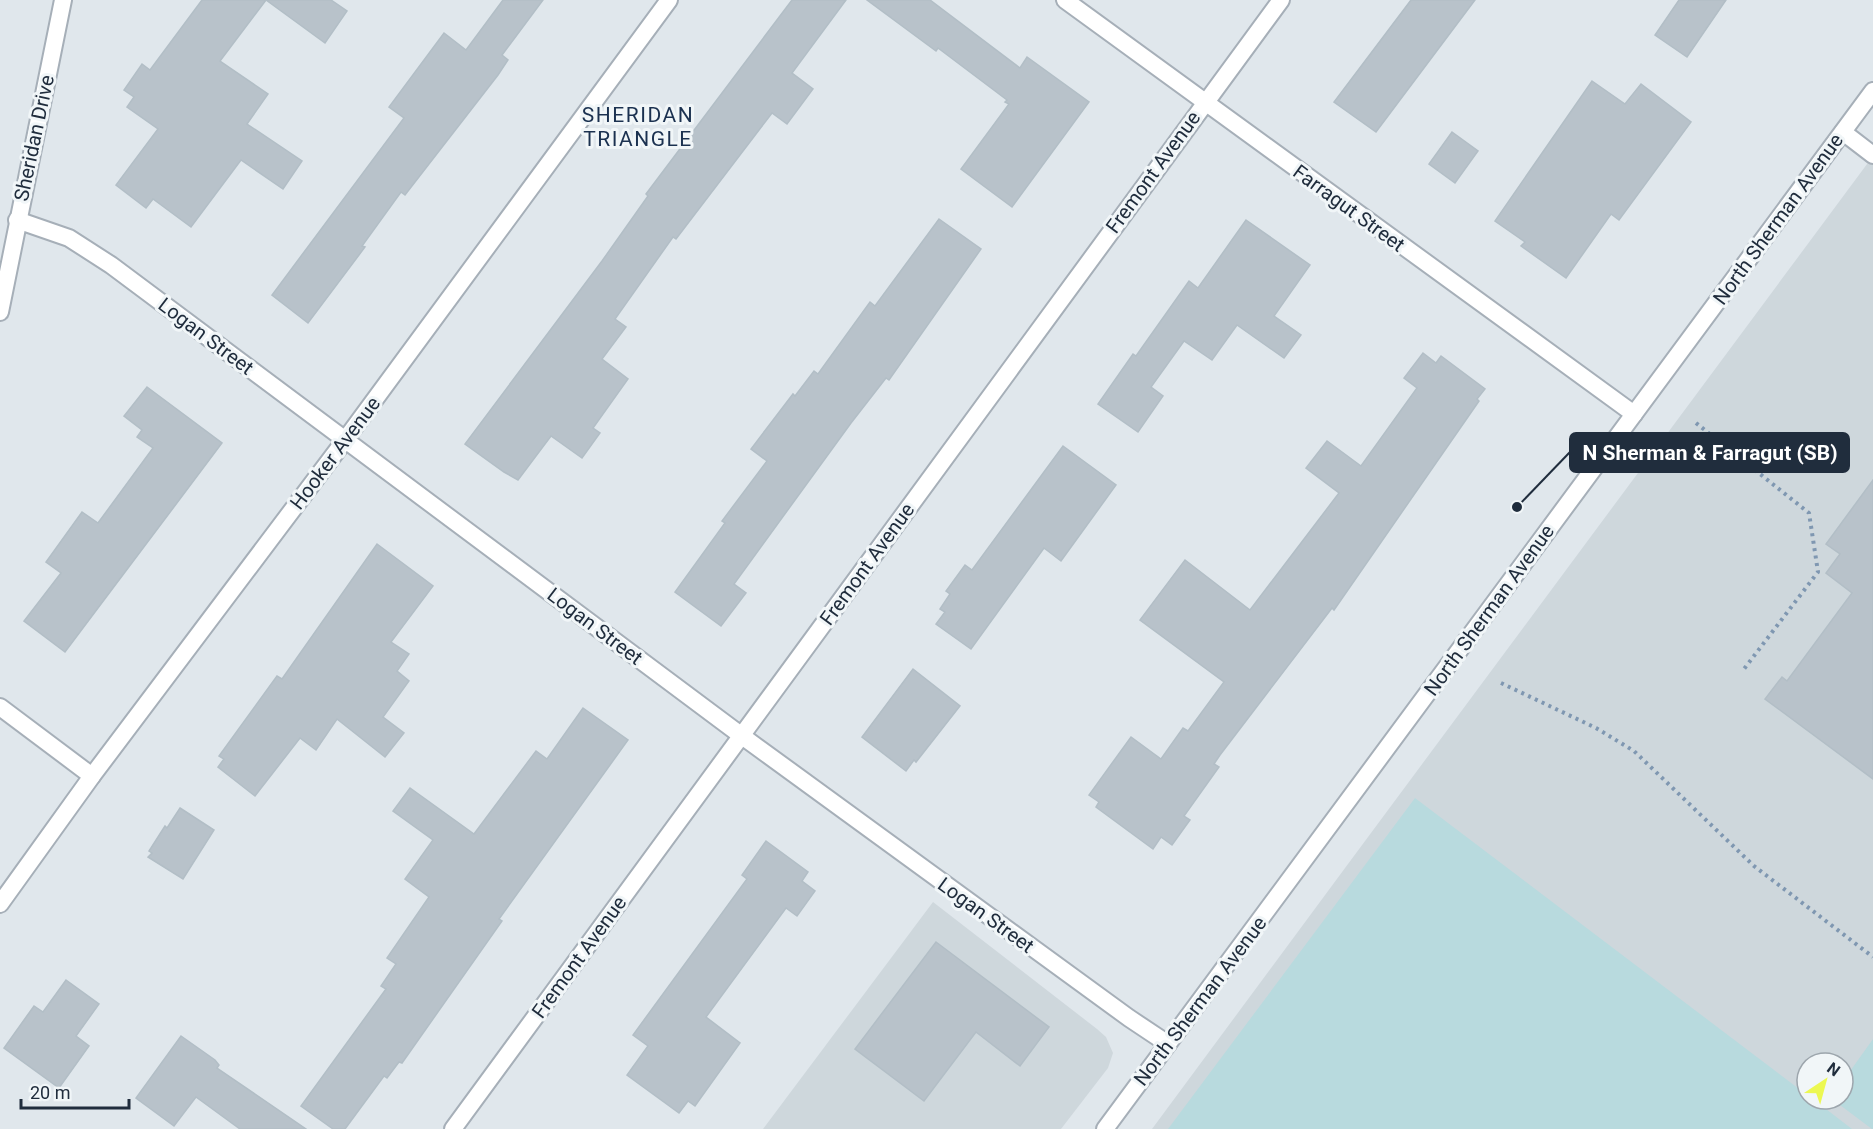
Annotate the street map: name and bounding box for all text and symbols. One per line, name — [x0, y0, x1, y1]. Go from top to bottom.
street label: Sheridan Drive — [9, 73, 59, 203]
district label: SHERIDAN TRIANGLE — [582, 103, 694, 151]
street label: Fremont Avenue — [1101, 106, 1205, 238]
street label: North Sherman Avenue — [1708, 129, 1848, 309]
street label: Farragut Street — [1288, 159, 1410, 257]
street label: Logan Street — [154, 292, 258, 380]
street label: Hooker Avenue — [285, 392, 385, 514]
callout: N Sherman & Farragut (SB) — [1570, 433, 1849, 472]
text: N Sherman & Farragut (SB) — [1582, 441, 1838, 465]
street label: Fremont Avenue — [815, 498, 919, 630]
street label: North Sherman Avenue — [1419, 520, 1559, 700]
street label: Logan Street — [543, 582, 647, 670]
street label: Logan Street — [933, 872, 1039, 958]
street label: Fremont Avenue — [527, 891, 631, 1023]
street label: North Sherman Avenue — [1129, 912, 1271, 1090]
north arrow — [1795, 1051, 1855, 1111]
text: N — [1823, 1058, 1844, 1080]
scale bar — [21, 1072, 129, 1110]
text: 20 m — [30, 1082, 70, 1103]

